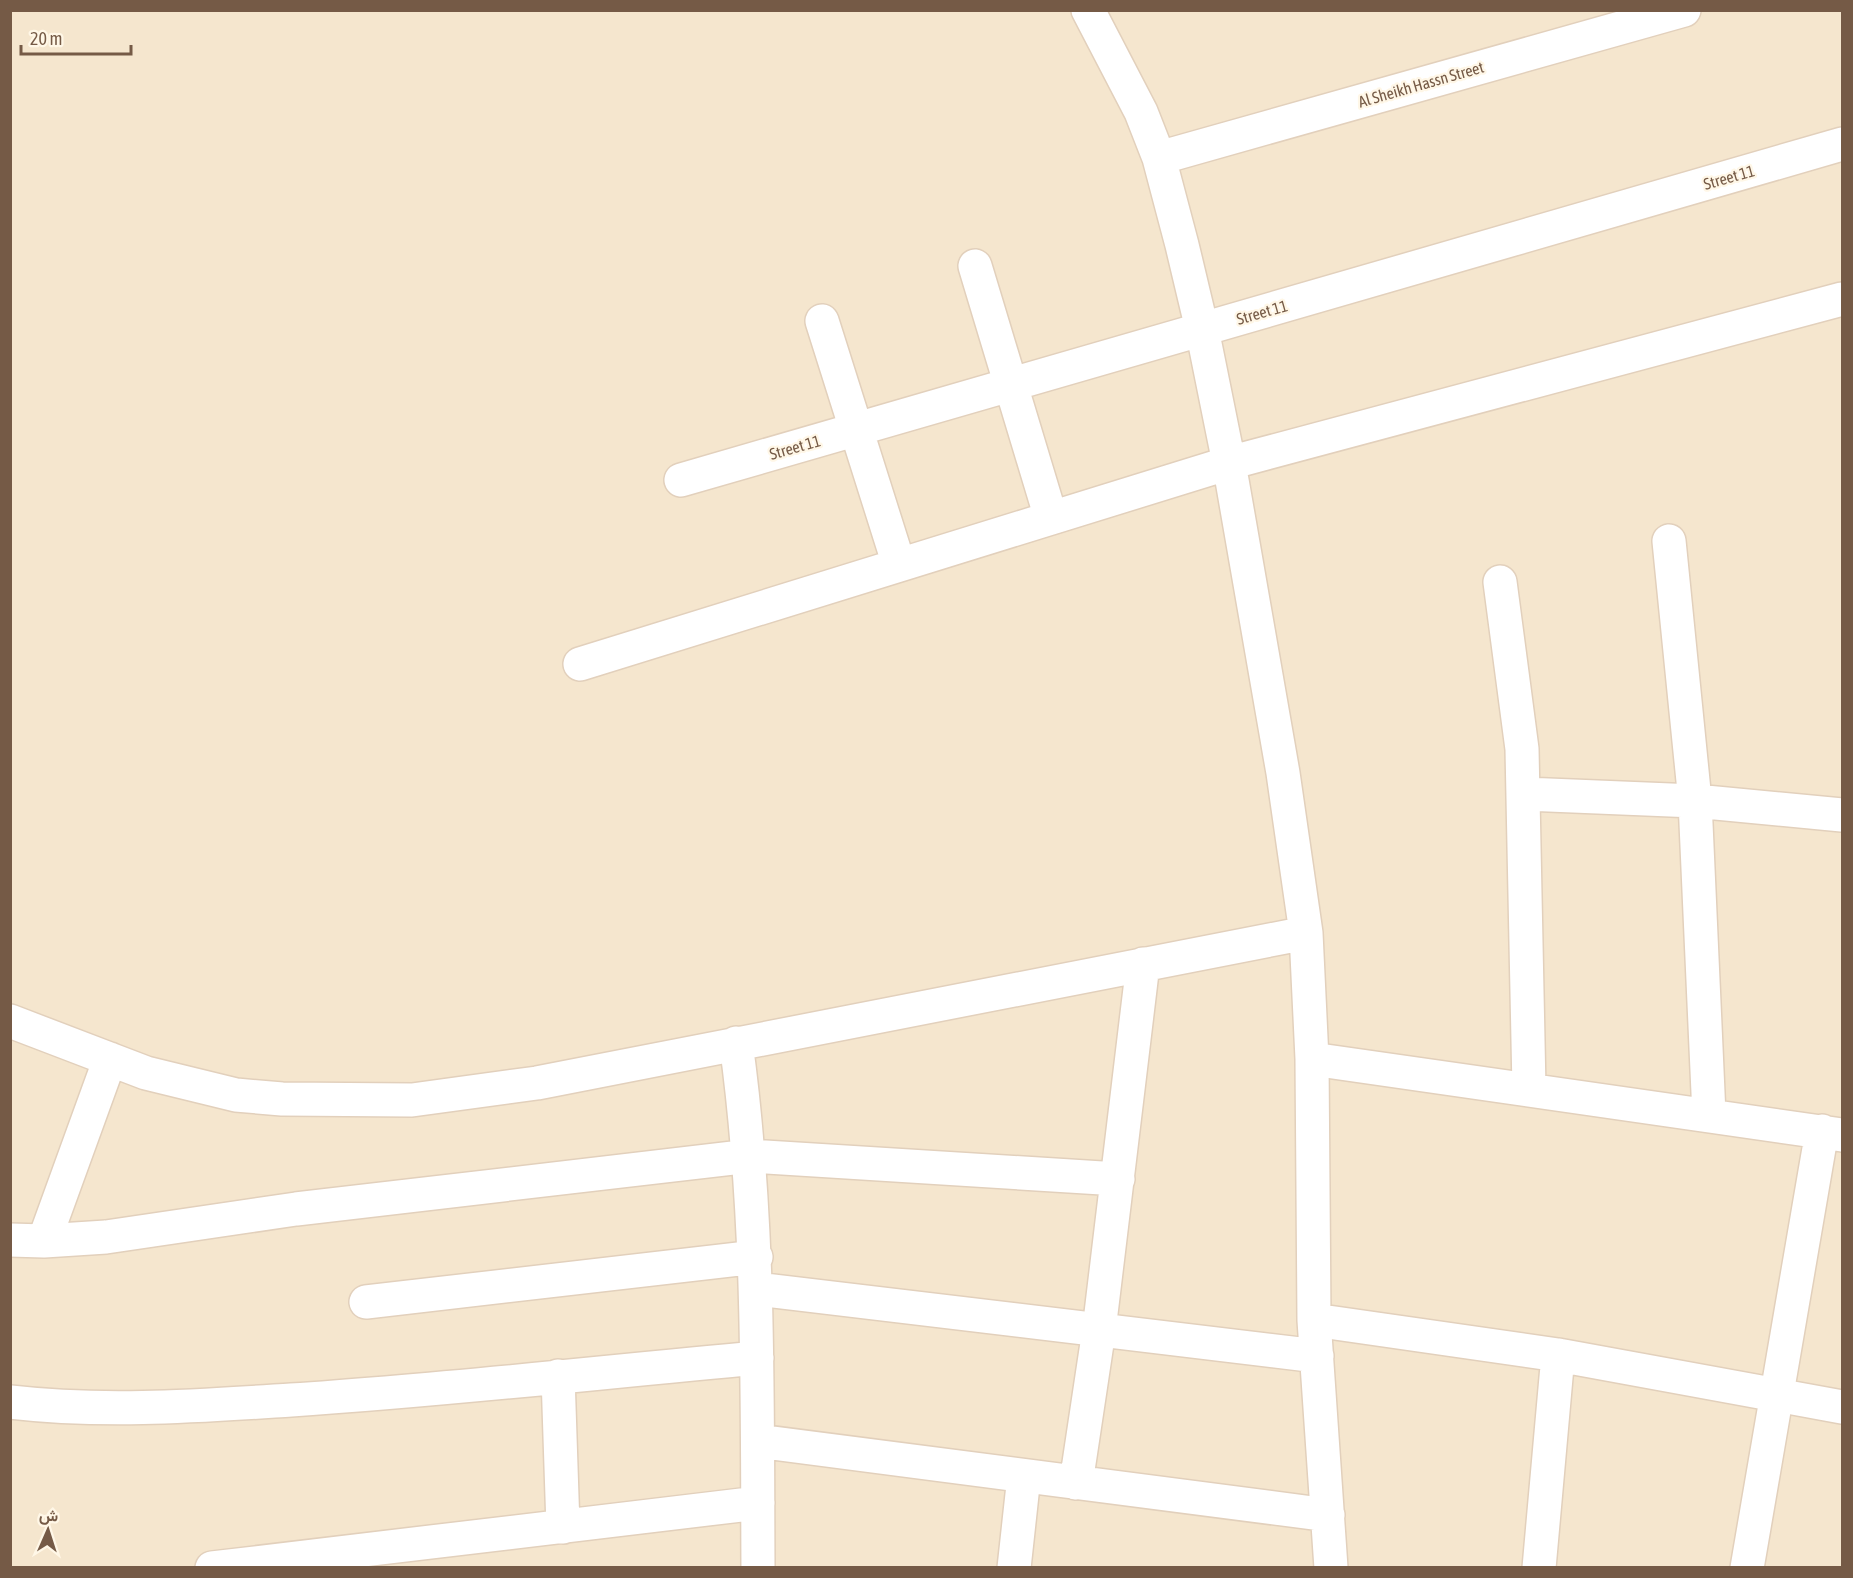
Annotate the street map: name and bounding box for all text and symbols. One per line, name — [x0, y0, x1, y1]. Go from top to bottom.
scale bar — [21, 18, 130, 56]
text: 20 m — [30, 28, 62, 49]
street label: Al Sheikh Hassn Street — [1356, 57, 1486, 111]
street label: Street 11 — [1701, 161, 1757, 193]
street label: Street 11 — [1234, 296, 1290, 328]
street label: Street 11 — [767, 431, 823, 463]
north arrow — [18, 1500, 78, 1560]
text: ش — [39, 1506, 59, 1526]

